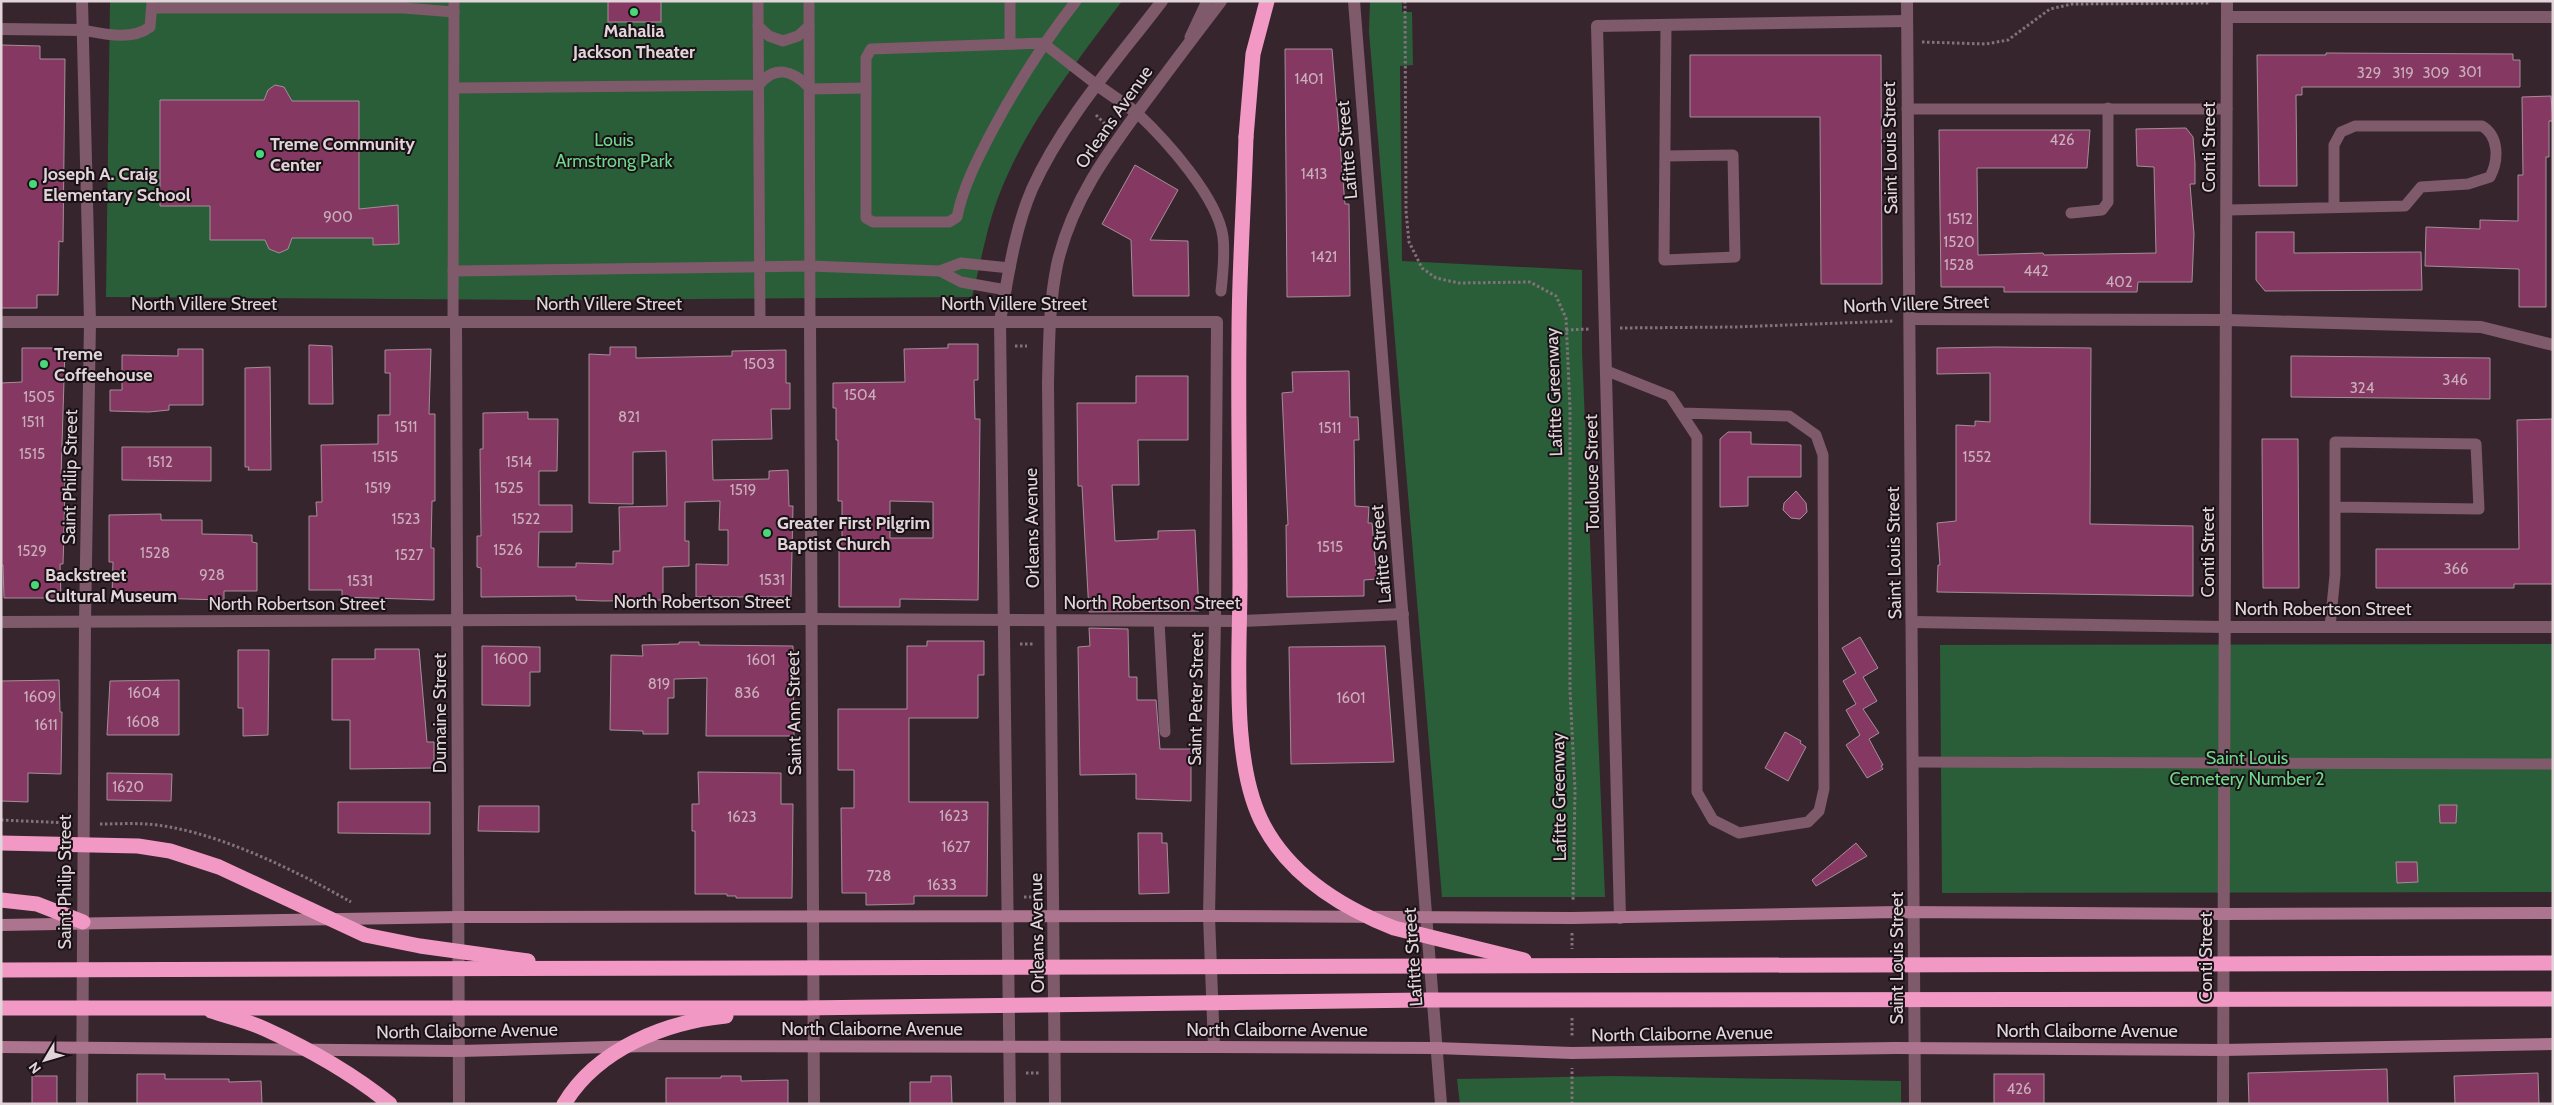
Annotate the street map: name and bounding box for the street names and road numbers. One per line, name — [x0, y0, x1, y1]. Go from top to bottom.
street label: Orleans Avenue — [1071, 62, 1157, 172]
street label: Saint Louis Street — [1878, 81, 1902, 215]
street label: Lafitte Street — [1332, 100, 1362, 200]
street label: Conti Street — [2198, 102, 2220, 192]
street label: North Villere Street — [1843, 290, 1989, 318]
street label: North Villere Street — [131, 293, 277, 315]
street label: North Villere Street — [536, 293, 682, 315]
street label: North Villere Street — [941, 293, 1087, 315]
street label: Lafitte Greenway — [1541, 327, 1567, 457]
street label: Saint Philip Street — [58, 409, 82, 545]
street label: Toulouse Street — [1580, 414, 1604, 532]
street label: Orleans Avenue — [1020, 468, 1044, 588]
street label: Saint Louis Street — [1882, 486, 1906, 620]
street label: Lafitte Street — [1366, 504, 1396, 604]
street label: Conti Street — [2197, 507, 2219, 597]
street label: North Robertson Street — [614, 591, 790, 613]
street label: North Robertson Street — [1064, 592, 1240, 614]
street label: North Robertson Street — [209, 593, 385, 615]
street label: North Robertson Street — [2235, 598, 2411, 620]
street label: Saint Peter Street — [1184, 632, 1208, 766]
street label: Saint Ann Street — [782, 651, 806, 775]
street label: Dumaine Street — [429, 653, 451, 773]
street label: Lafitte Greenway — [1547, 732, 1571, 862]
street label: Saint Philip Street — [54, 814, 76, 950]
street label: Orleans Avenue — [1025, 873, 1049, 993]
street label: Saint Louis Street — [1886, 892, 1908, 1024]
street label: Lafitte Street — [1399, 907, 1427, 1007]
street label: Conti Street — [2195, 912, 2217, 1002]
street label: North Claiborne Avenue — [376, 1018, 558, 1044]
street label: North Claiborne Avenue — [781, 1018, 963, 1040]
street label: North Claiborne Avenue — [1186, 1019, 1368, 1041]
street label: North Claiborne Avenue — [1996, 1020, 2178, 1042]
street label: North Claiborne Avenue — [1591, 1021, 1773, 1047]

